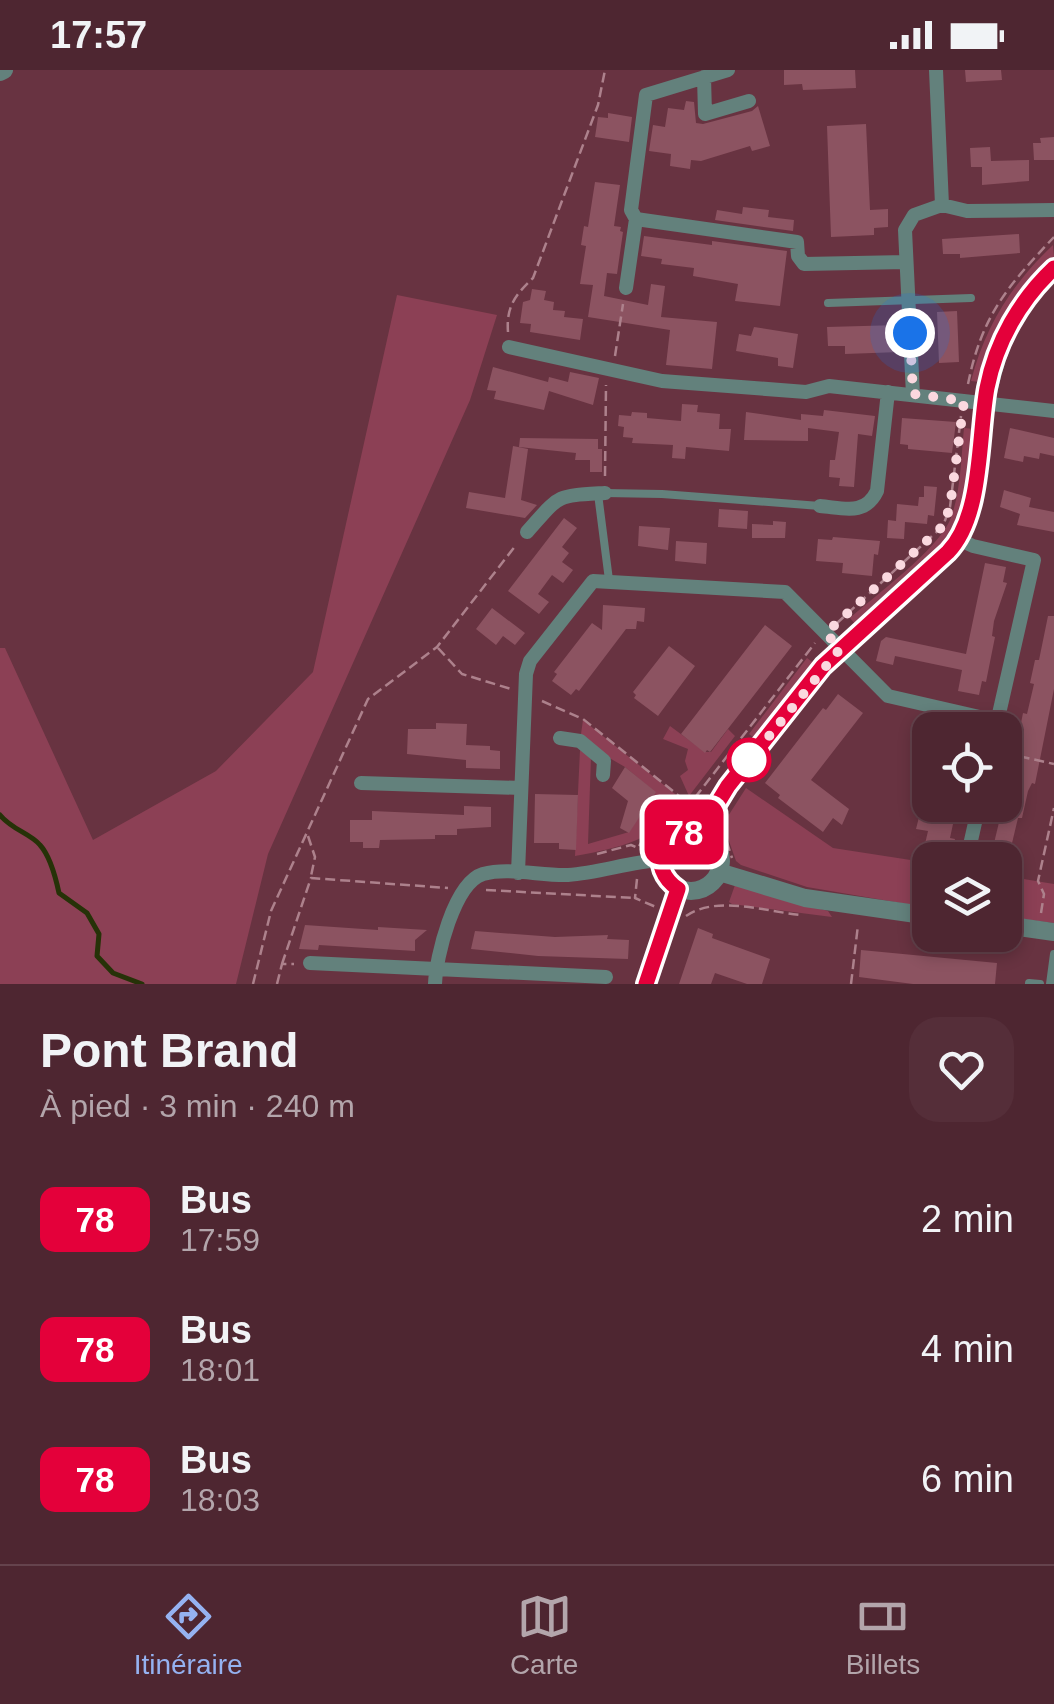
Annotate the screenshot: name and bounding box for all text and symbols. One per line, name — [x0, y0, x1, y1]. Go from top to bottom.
text: 17:57 — [50, 14, 147, 56]
your location — [885, 308, 935, 358]
map controls — [912, 712, 1022, 952]
button: locate — [912, 712, 1022, 822]
unlabelled marker — [728, 739, 770, 781]
line badge: 78 — [639, 800, 729, 864]
text: 78 — [665, 813, 703, 852]
button: layers — [912, 842, 1022, 952]
button: heart — [909, 1017, 1014, 1122]
text: Pont Brand — [40, 1024, 299, 1077]
text: À pied · 3 min · 240 m — [40, 1088, 355, 1124]
text: Bus — [180, 1179, 252, 1221]
text: 2 min — [921, 1198, 1014, 1240]
text: 78 — [76, 1200, 114, 1239]
text: 17:59 — [180, 1222, 260, 1258]
text: Bus — [180, 1309, 252, 1351]
text: 4 min — [921, 1328, 1014, 1370]
text: 78 — [76, 1330, 114, 1369]
text: 18:01 — [180, 1352, 260, 1388]
text: Bus — [180, 1439, 252, 1481]
text: 6 min — [921, 1458, 1014, 1500]
text: 78 — [76, 1460, 114, 1499]
text: 18:03 — [180, 1482, 260, 1518]
tab: Itinéraire — [134, 1589, 243, 1681]
tab: Carte — [510, 1589, 578, 1681]
tab: Billets — [846, 1589, 920, 1681]

